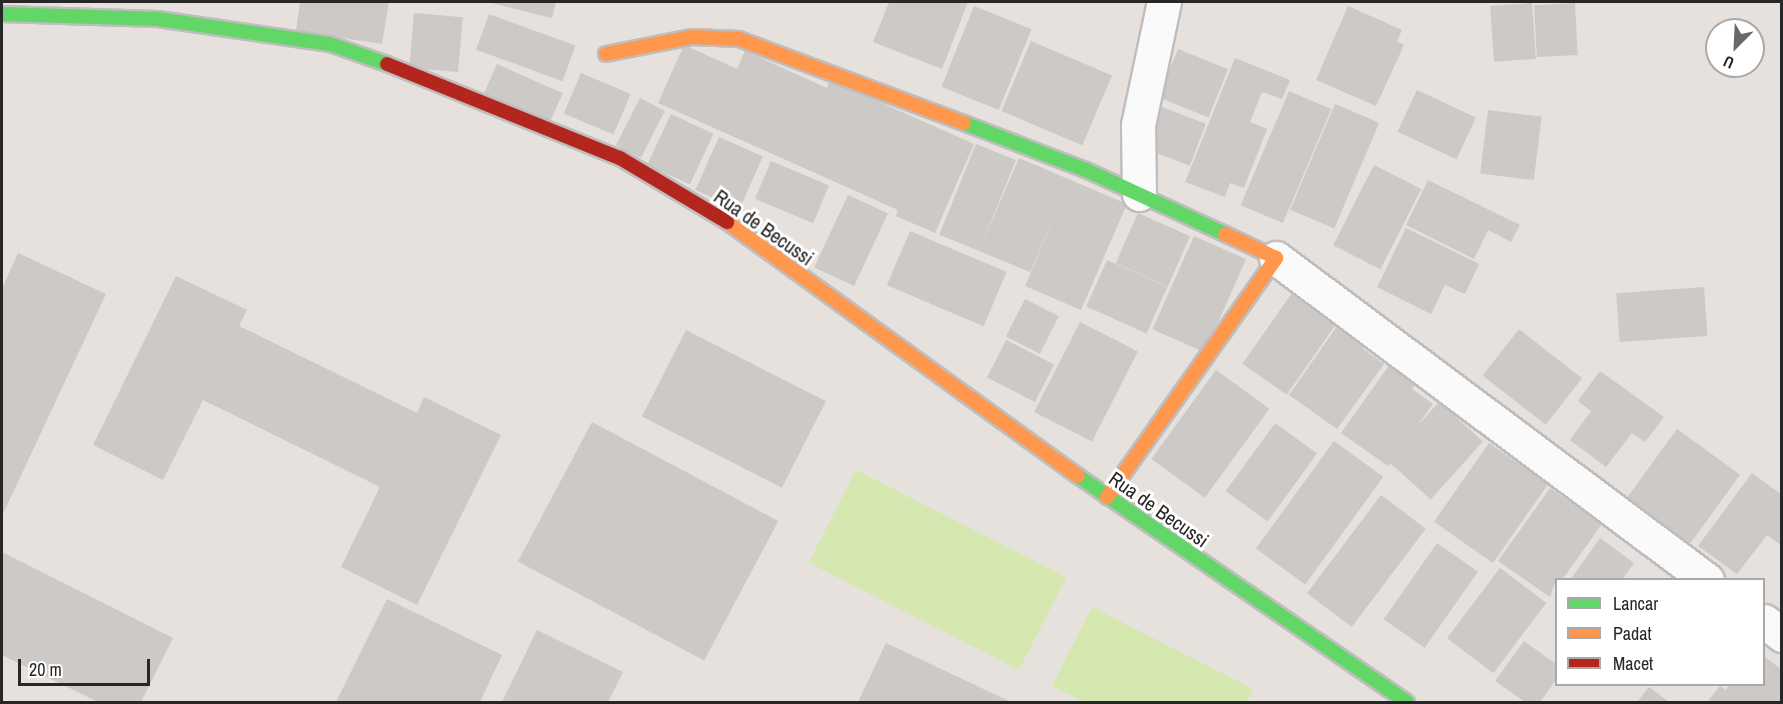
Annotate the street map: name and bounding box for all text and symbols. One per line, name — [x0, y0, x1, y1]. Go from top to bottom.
north arrow — [1705, 18, 1765, 78]
text: U — [1720, 51, 1737, 75]
street label: Rua de Becussi — [710, 184, 818, 270]
street label: Rua de Becussi — [1105, 466, 1213, 552]
legend — [1555, 578, 1765, 686]
text: Lancar — [1613, 591, 1658, 616]
text: Padat — [1613, 621, 1652, 646]
scale bar — [21, 647, 153, 685]
text: Macet — [1613, 651, 1653, 676]
text: 20 m — [29, 657, 62, 682]

